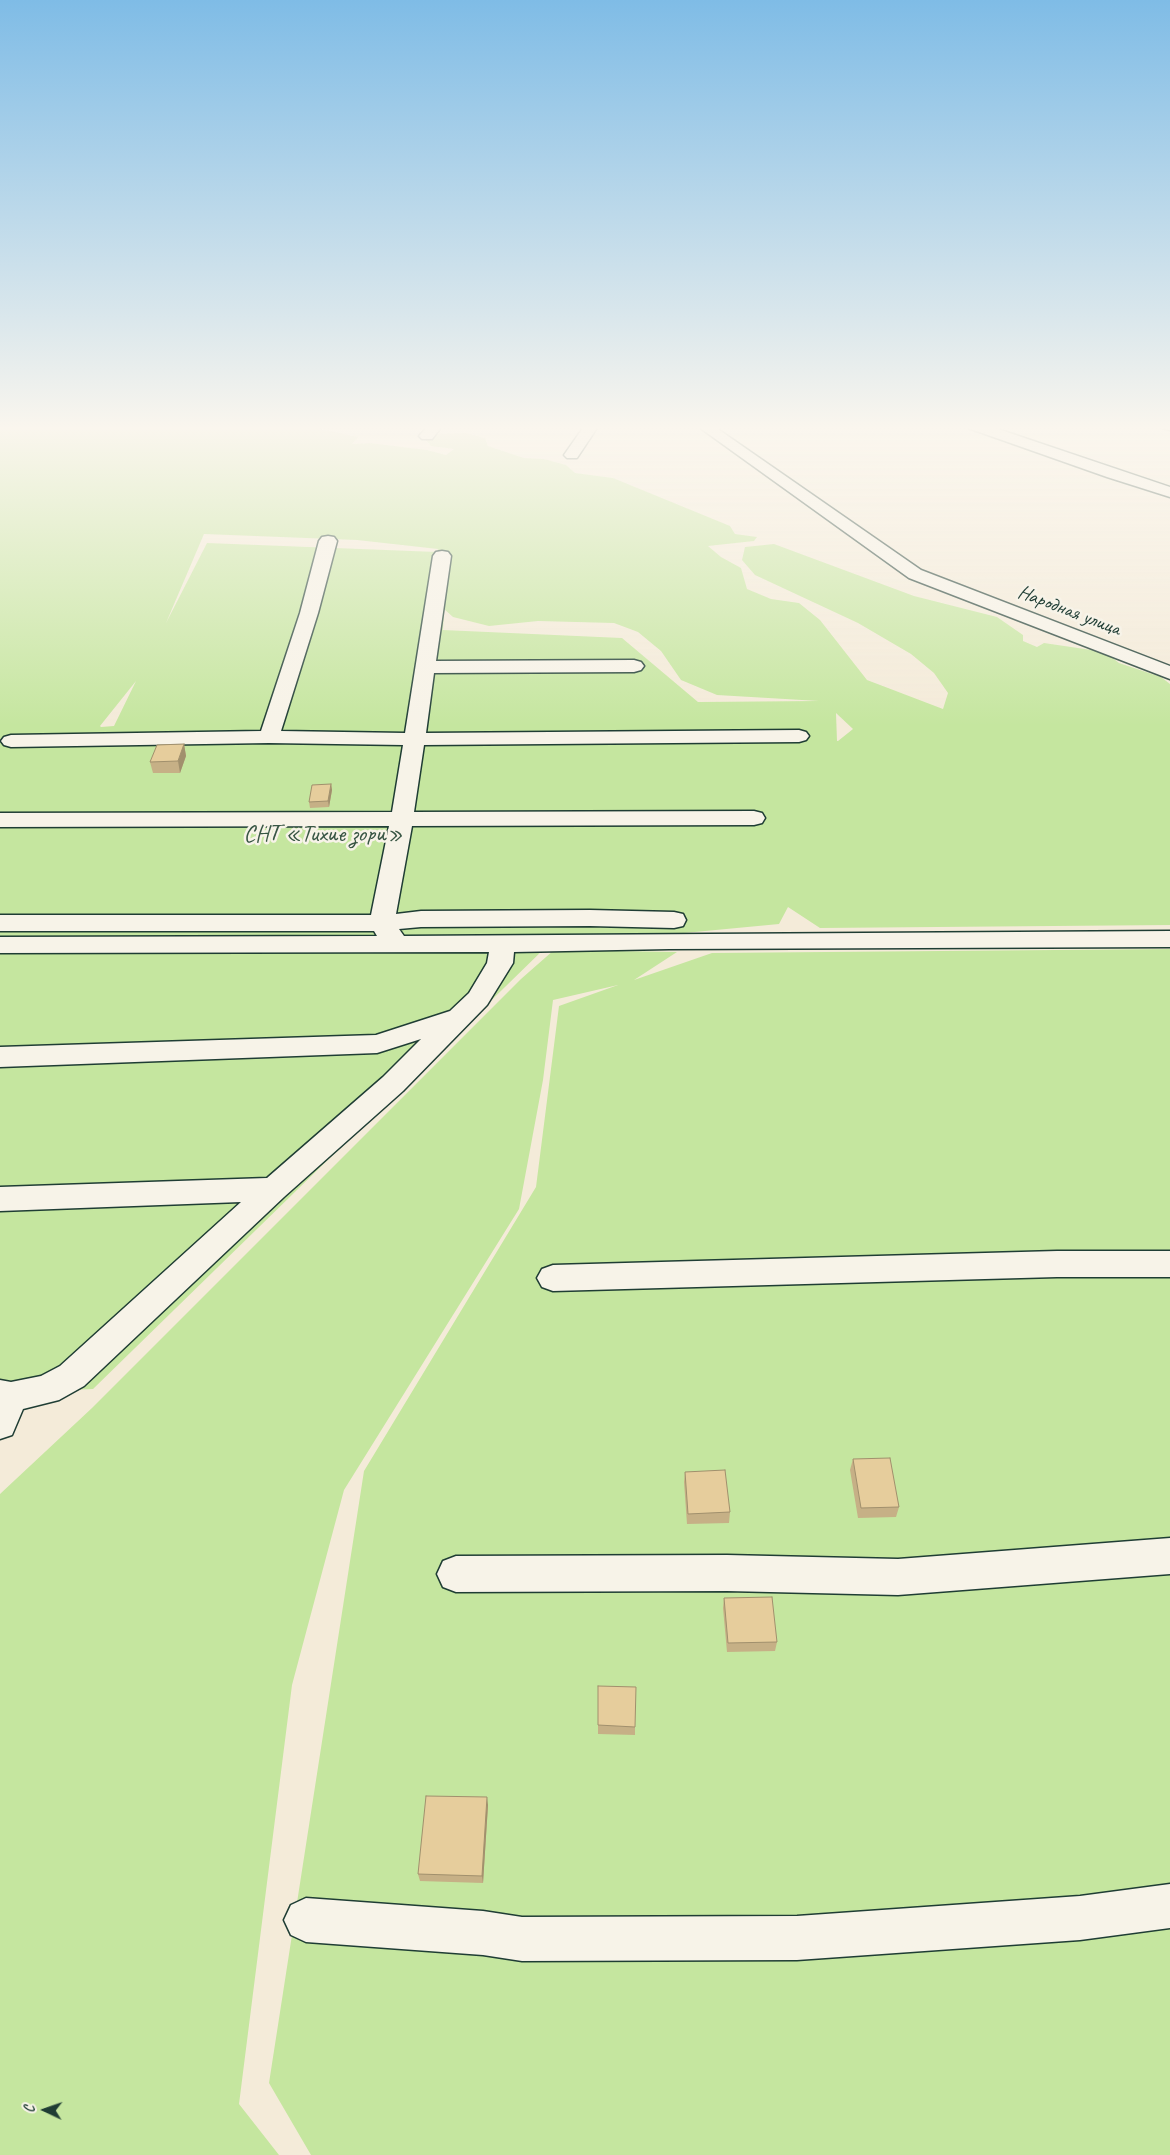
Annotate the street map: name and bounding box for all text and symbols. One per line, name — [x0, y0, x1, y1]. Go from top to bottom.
street label: Народная улица — [1014, 580, 1124, 642]
park label: СНТ «Тихие зори» — [243, 821, 403, 849]
north arrow — [20, 2085, 70, 2135]
text: С — [21, 2105, 38, 2113]

